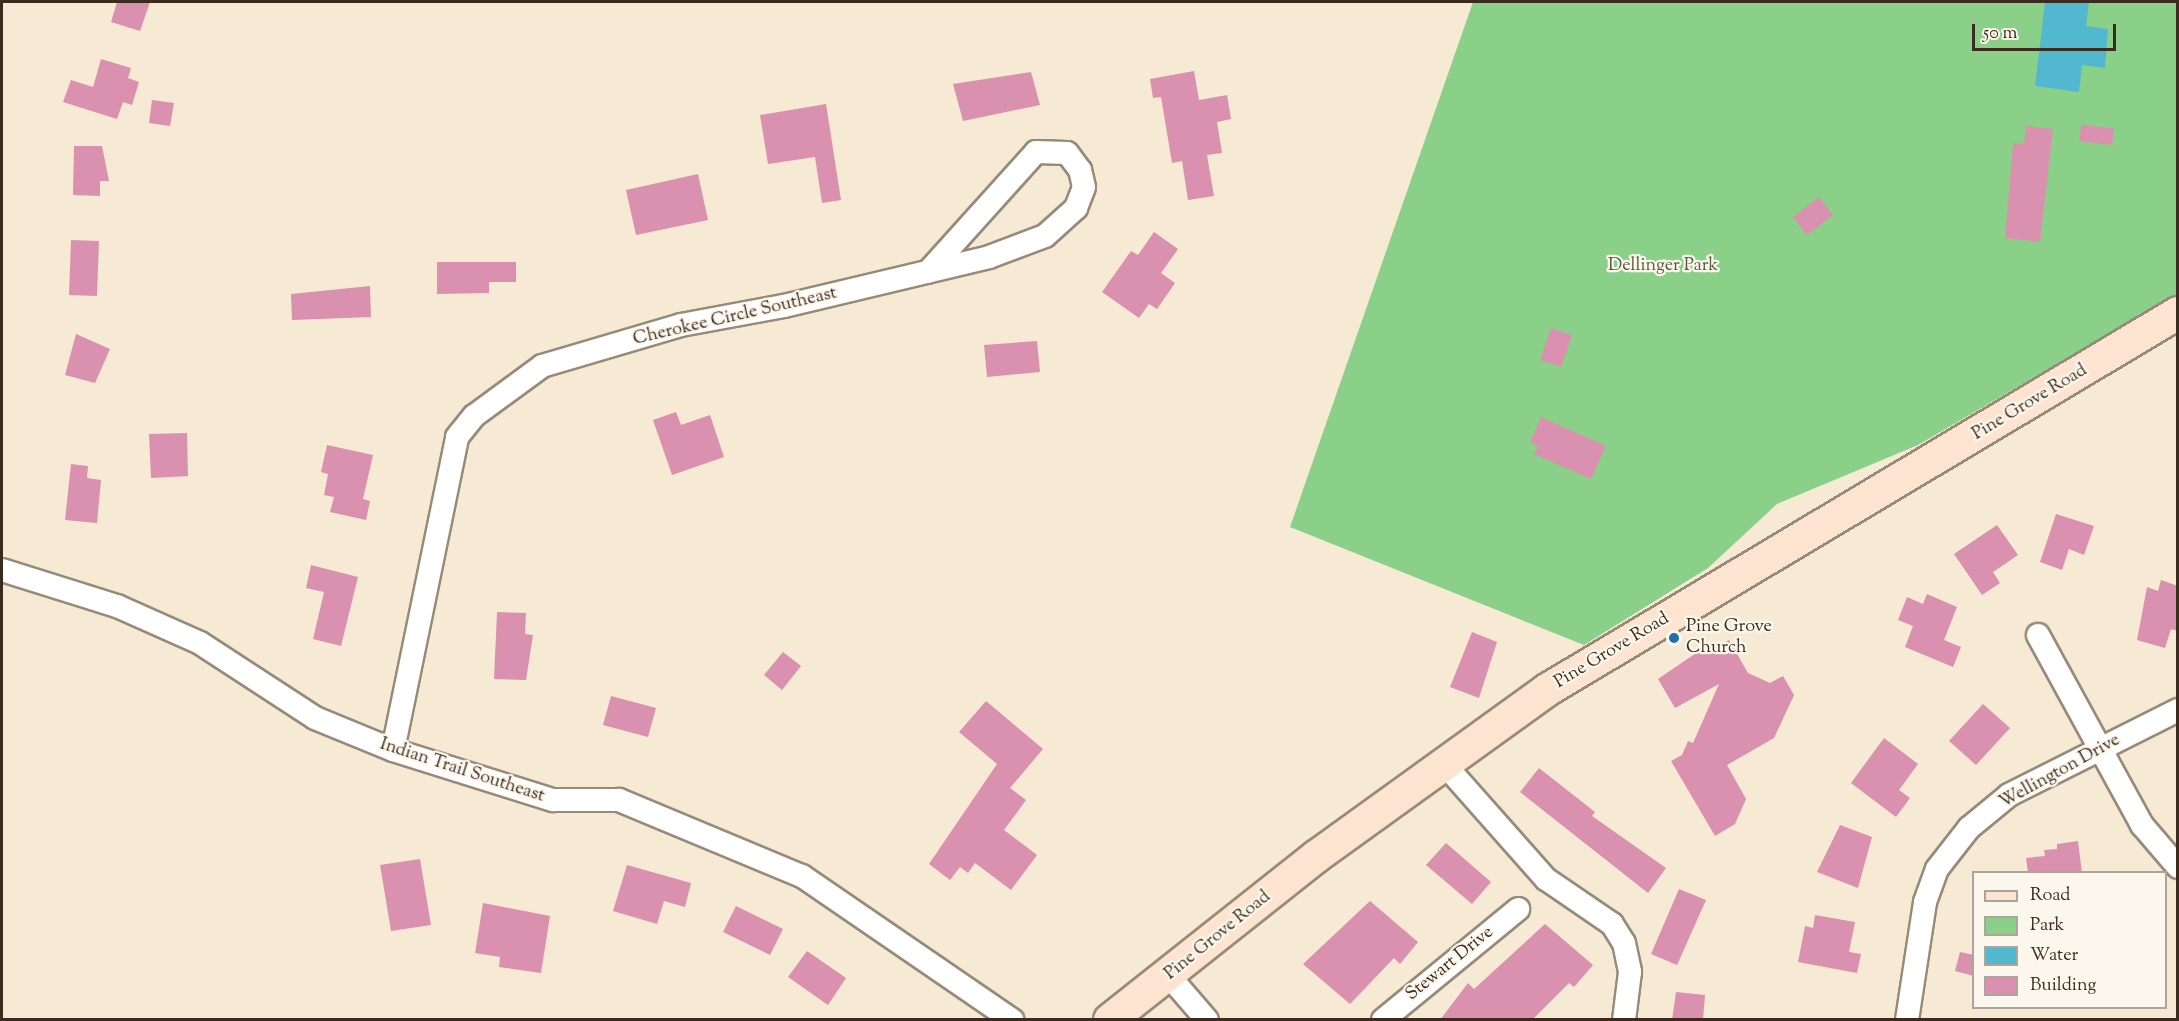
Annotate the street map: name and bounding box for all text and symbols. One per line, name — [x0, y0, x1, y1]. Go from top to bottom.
scale bar — [1975, 12, 2119, 50]
text: 50 m — [1983, 21, 2017, 47]
park label: Dellinger Park — [1608, 255, 1718, 277]
street label: Cherokee Circle Southeast — [631, 283, 839, 351]
street label: Pine Grove Road — [1969, 360, 2091, 446]
street label: Pine Grove Road — [1551, 608, 1673, 694]
place label: Pine Grove Church — [1686, 617, 1772, 660]
marker: Pine Grove Church — [1667, 631, 1681, 645]
street label: Wellington Drive — [1996, 730, 2124, 814]
street label: Indian Trail Southeast — [377, 734, 547, 808]
legend — [1972, 871, 2167, 1009]
text: Road — [2030, 883, 2070, 909]
street label: Pine Grove Road — [1161, 887, 1275, 985]
text: Park — [2030, 913, 2064, 939]
street label: Stewart Drive — [1402, 922, 1498, 1006]
text: Water — [2030, 943, 2078, 969]
text: Building — [2030, 973, 2096, 999]

